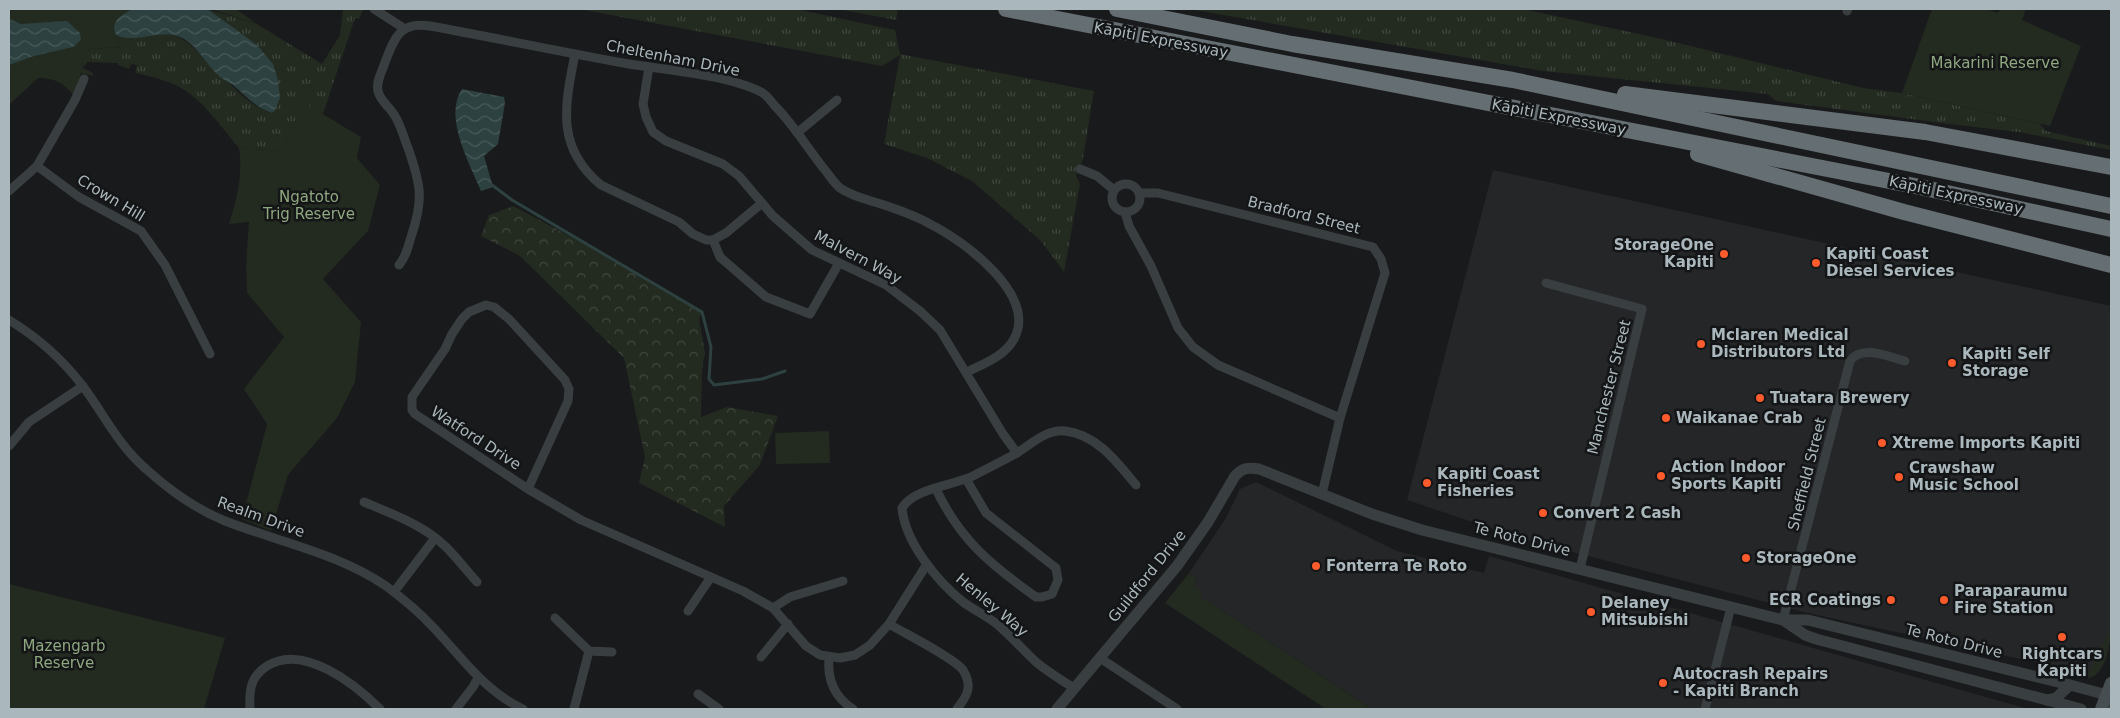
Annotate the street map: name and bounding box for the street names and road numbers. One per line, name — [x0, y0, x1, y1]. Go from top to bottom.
street label: Kāpiti Expressway — [1092, 18, 1230, 62]
street label: Cheltenham Drive — [605, 36, 741, 80]
street label: Kāpiti Expressway — [1490, 95, 1628, 139]
street label: Crown Hill — [74, 171, 148, 225]
street label: Kāpiti Expressway — [1887, 172, 2025, 218]
street label: Bradford Street — [1246, 192, 1362, 238]
street label: Malvern Way — [811, 226, 905, 288]
street label: Manchester Street — [1584, 318, 1634, 456]
street label: Watford Drive — [428, 402, 524, 474]
street label: Sheffield Street — [1784, 415, 1830, 532]
street label: Realm Drive — [215, 493, 307, 541]
street label: Te Roto Drive — [1471, 518, 1572, 560]
street label: Guildford Drive — [1104, 526, 1190, 626]
street label: Henley Way — [952, 570, 1032, 641]
street label: Te Roto Drive — [1903, 620, 2004, 662]

